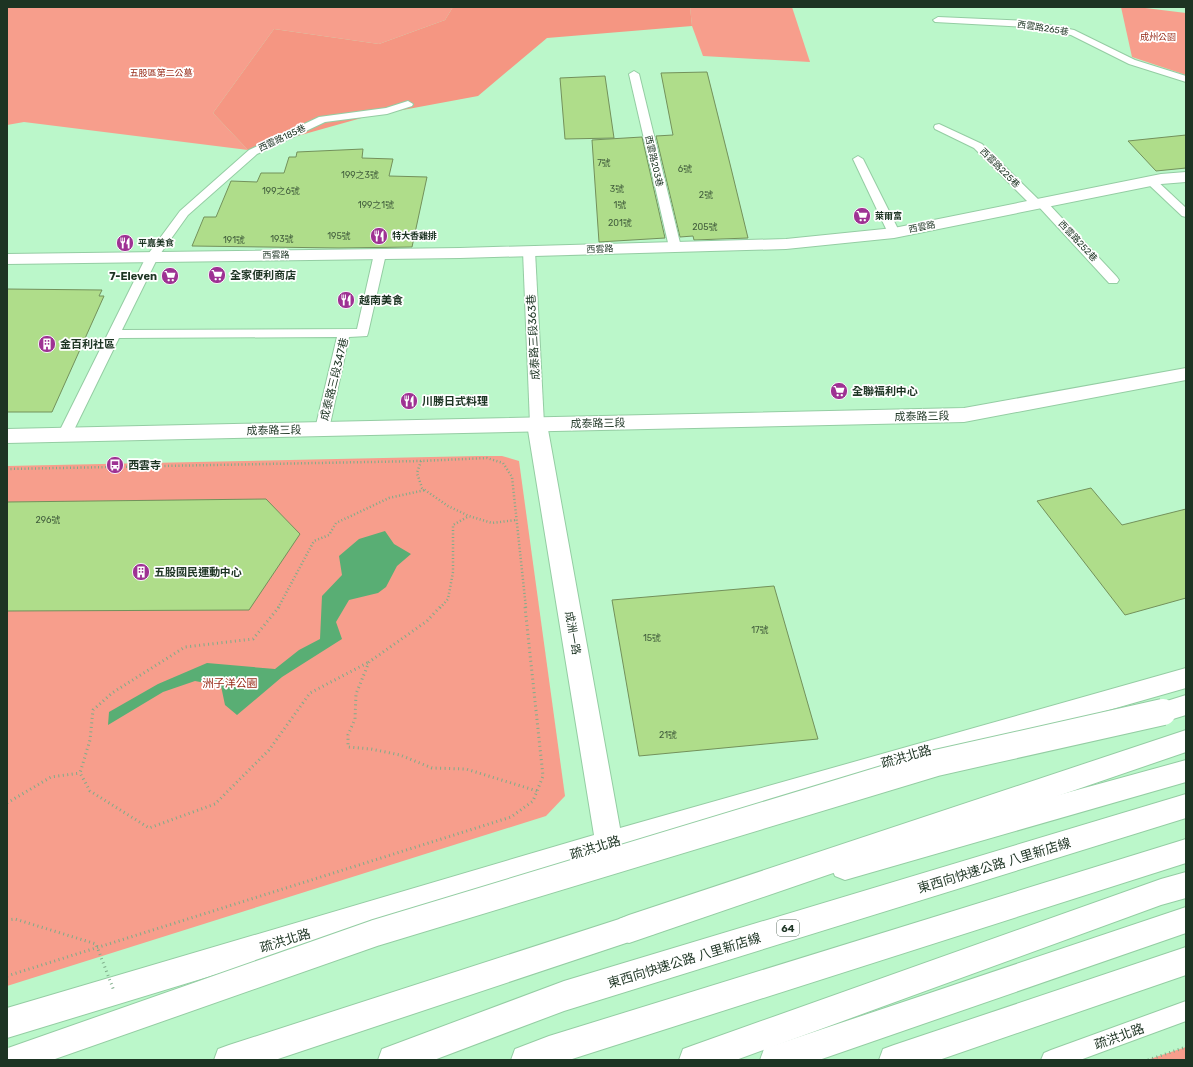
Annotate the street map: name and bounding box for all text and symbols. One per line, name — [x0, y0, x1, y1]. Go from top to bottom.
street label: 西雲路265巷 — [1017, 19, 1069, 37]
park label: 成州公園 — [1140, 31, 1176, 42]
park label: 五股區第二公墓 — [129, 68, 193, 78]
street label: 西雲路185巷 — [257, 123, 307, 153]
street label: 西雲路203巷 — [643, 134, 665, 188]
street label: 西雲路225巷 — [978, 146, 1022, 190]
house number: 7號 — [597, 158, 611, 168]
house number: 6號 — [678, 164, 692, 174]
house number: 199之3號 — [341, 170, 379, 180]
house number: 3號 — [610, 184, 624, 194]
house number: 199之6號 — [262, 186, 300, 196]
house number: 2號 — [699, 190, 713, 200]
house number: 199之1號 — [358, 200, 394, 210]
house number: 1號 — [614, 200, 626, 210]
supermarket icon: 萊爾富 — [852, 206, 872, 226]
place label: 萊爾富 — [875, 211, 902, 221]
house number: 201號 — [608, 218, 632, 228]
street label: 西雲路252巷 — [1057, 219, 1099, 263]
street label: 西雲路 — [908, 220, 936, 234]
house number: 205號 — [692, 222, 718, 232]
restaurant icon: 特大香雞排 — [369, 226, 389, 246]
place label: 特大香雞排 — [392, 230, 437, 241]
house number: 195號 — [327, 231, 351, 241]
restaurant icon: 平嘉美食 — [115, 233, 135, 253]
house number: 193號 — [270, 234, 294, 244]
house number: 191號 — [223, 235, 245, 245]
place label: 平嘉美食 — [138, 238, 174, 248]
street label: 西雲路 — [586, 244, 614, 254]
street label: 西雲路 — [262, 250, 290, 260]
supermarket icon: 全家便利商店 — [207, 265, 227, 285]
supermarket icon: 7-Eleven — [160, 266, 180, 286]
place label: 全家便利商店 — [230, 269, 296, 282]
place label: 7-Eleven — [109, 270, 157, 283]
restaurant icon: 越南美食 — [336, 290, 356, 310]
place label: 越南美食 — [359, 294, 403, 307]
street label: 成泰路三段363巷 — [525, 294, 542, 380]
building icon: 金百利社區 — [37, 334, 57, 354]
street label: 成泰路三段347巷 — [318, 336, 351, 422]
place label: 金百利社區 — [60, 338, 115, 351]
supermarket icon: 全聯福利中心 — [829, 381, 849, 401]
place label: 全聯福利中心 — [852, 385, 918, 398]
restaurant icon: 川勝日式料理 — [399, 391, 419, 411]
place label: 川勝日式料理 — [422, 395, 488, 408]
street label: 成泰路三段 — [894, 410, 950, 423]
street label: 成泰路三段 — [570, 417, 626, 430]
street label: 成泰路三段 — [246, 424, 302, 437]
bus stop icon: 西雲寺 — [105, 455, 125, 475]
place label: 西雲寺 — [128, 459, 161, 472]
house number: 296號 — [36, 515, 60, 525]
building icon: 五股國民運動中心 — [131, 562, 151, 582]
place label: 五股國民運動中心 — [154, 566, 242, 579]
street label: 成洲一路 — [562, 610, 583, 656]
house number: 17號 — [751, 625, 769, 635]
house number: 15號 — [643, 633, 661, 643]
park label: 洲子洋公園 — [203, 677, 258, 690]
house number: 21號 — [659, 730, 677, 740]
street label: 疏洪北路 — [879, 742, 933, 771]
street label: 疏洪北路 — [568, 833, 622, 862]
street label: 東西向快速公路 八里新店線 — [916, 835, 1072, 896]
road number: 64 — [777, 920, 799, 936]
street label: 疏洪北路 — [258, 926, 312, 955]
street label: 東西向快速公路 八里新店線 — [606, 930, 762, 991]
street label: 疏洪北路 — [1092, 1021, 1146, 1052]

